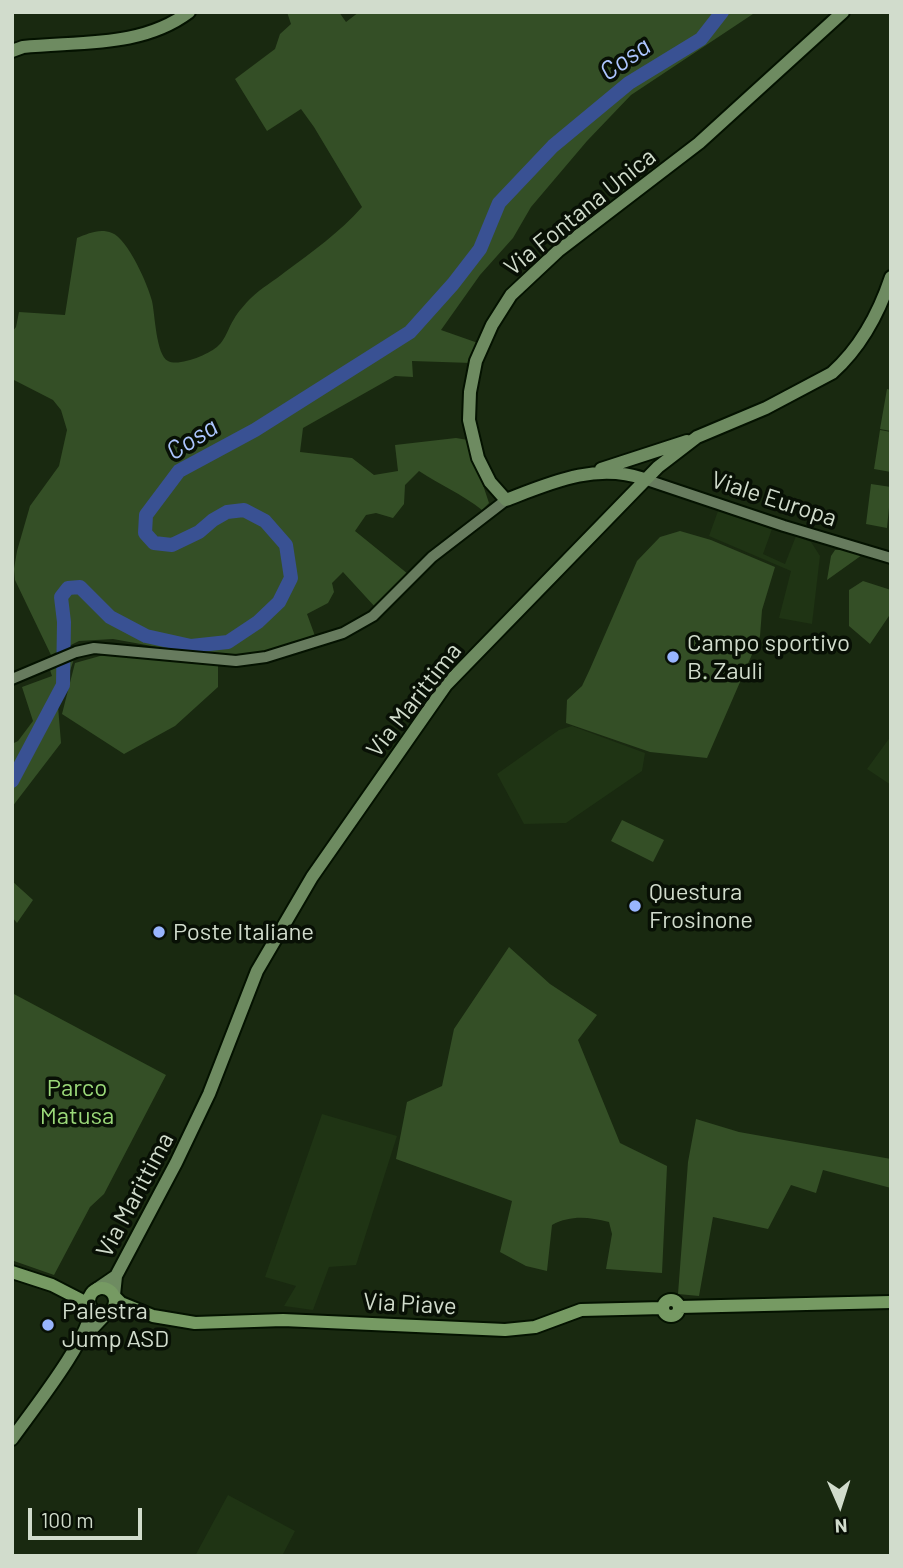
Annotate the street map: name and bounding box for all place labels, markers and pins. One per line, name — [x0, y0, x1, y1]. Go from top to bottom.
place label: Campo sportivo B. Zauli — [687, 629, 850, 685]
marker: Campo sportivo B. Zauli — [665, 649, 681, 665]
place label: Questura Frosinone — [649, 878, 753, 934]
marker: Questura Frosinone — [627, 898, 643, 914]
place label: Poste Italiane — [173, 918, 314, 946]
marker: Poste Italiane — [151, 924, 167, 940]
place label: Palestra Jump ASD — [62, 1297, 169, 1353]
marker: Palestra Jump ASD — [40, 1317, 56, 1333]

